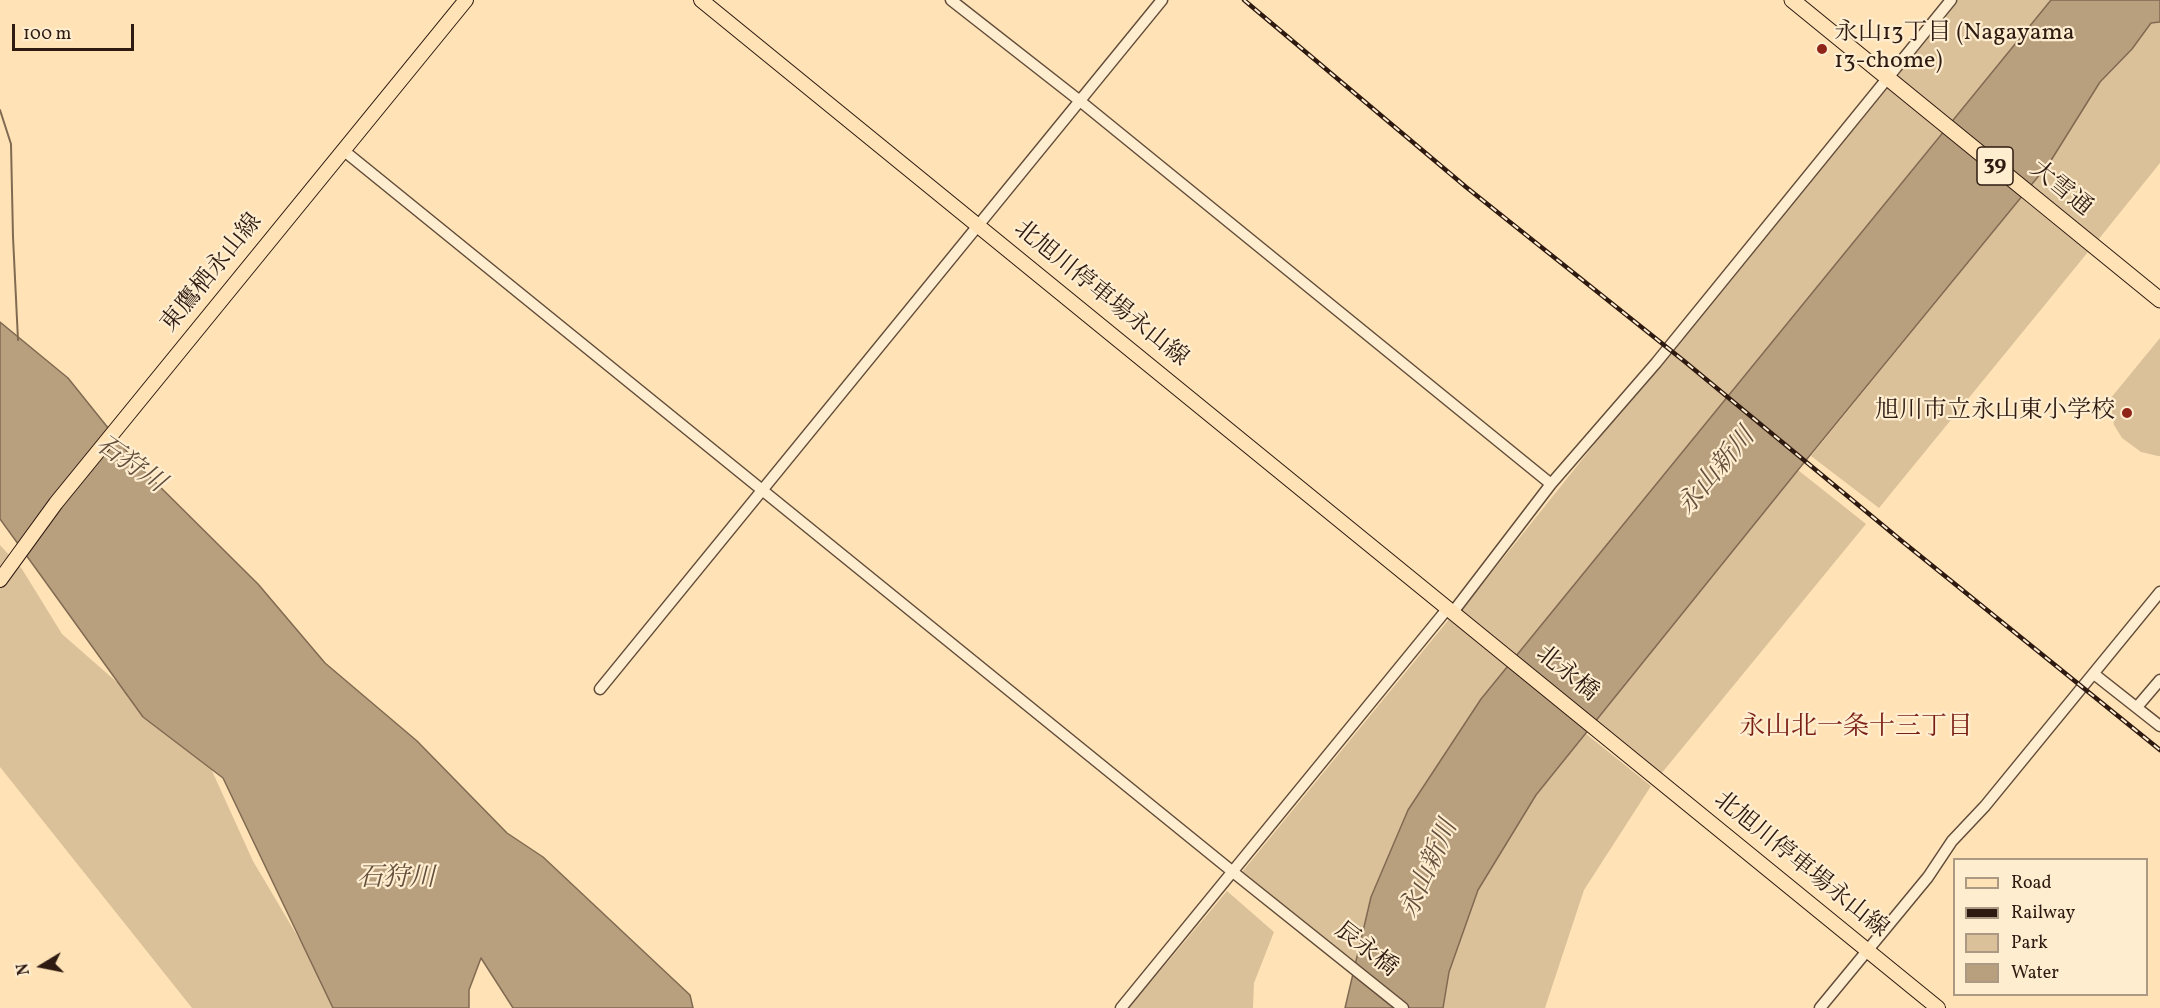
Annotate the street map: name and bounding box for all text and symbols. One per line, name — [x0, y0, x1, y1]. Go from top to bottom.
scale bar — [15, 12, 136, 50]
place label: 永山13丁目 (Nagayama 13-chome) — [1834, 21, 2075, 77]
text: 100 m — [23, 22, 72, 47]
marker: 永山13丁目 (Nagayama 13-chome) — [1815, 42, 1829, 56]
road number: 39 — [1977, 147, 2013, 185]
street label: 大雪通 — [2023, 156, 2097, 224]
street label: 東鷹栖永山線 — [156, 209, 270, 339]
street label: 北旭川停車場永山線 — [1007, 216, 1193, 374]
place label: 旭川市立永山東小学校 — [1875, 399, 2115, 427]
marker: 旭川市立永山東小学校 — [2120, 406, 2134, 420]
water label: 永山新川 — [1673, 423, 1763, 523]
water label: 石狩川 — [88, 431, 170, 501]
street label: 北永橋 — [1529, 641, 1603, 709]
district label: 永山北一条十三丁目 — [1739, 713, 1973, 745]
street label: 北旭川停車場永山線 — [1707, 787, 1893, 945]
water label: 永山新川 — [1396, 816, 1466, 924]
legend — [1953, 858, 2148, 996]
water label: 石狩川 — [357, 864, 435, 896]
text: Road — [2011, 871, 2052, 896]
text: Railway — [2011, 901, 2075, 926]
street label: 辰永橋 — [1328, 917, 1402, 985]
text: Park — [2011, 931, 2048, 956]
north arrow — [12, 936, 72, 996]
text: N — [12, 961, 36, 977]
text: Water — [2011, 961, 2059, 986]

